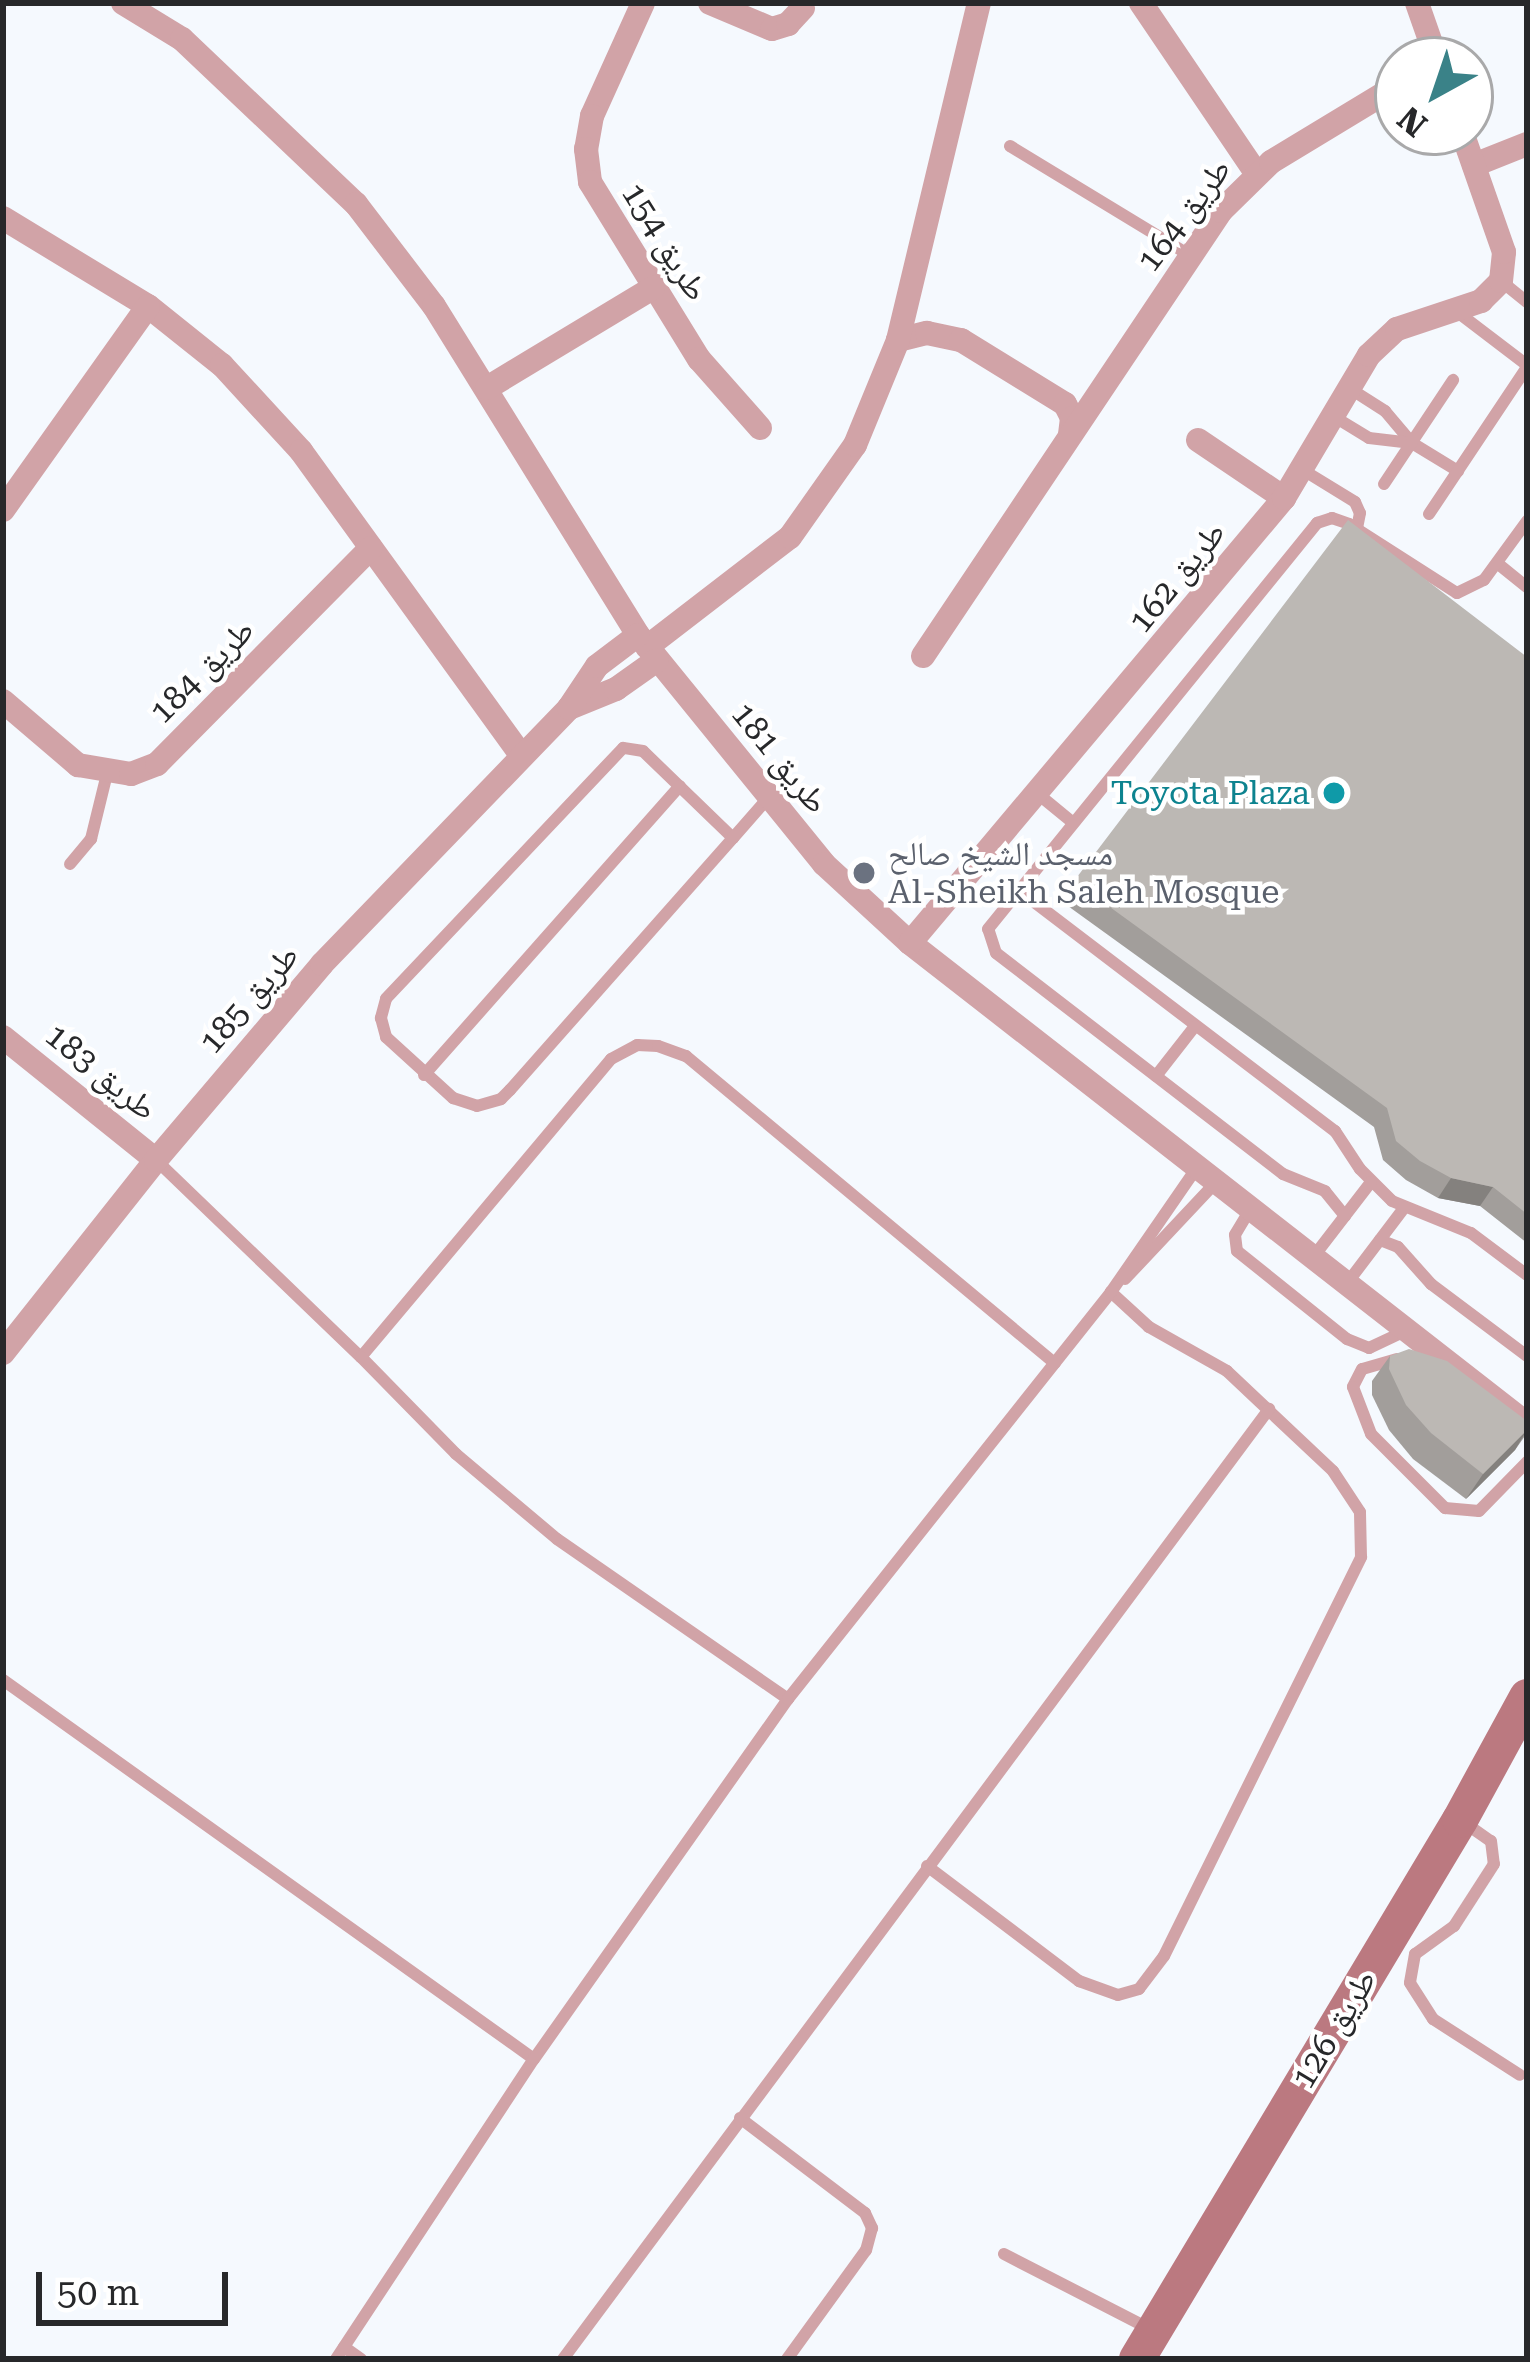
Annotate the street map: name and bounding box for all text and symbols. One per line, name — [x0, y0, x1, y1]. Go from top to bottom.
north arrow — [1374, 36, 1494, 156]
text: N — [1390, 99, 1435, 145]
street label: طريق 164 — [1129, 151, 1239, 279]
street label: طريق 154 — [613, 176, 717, 308]
street label: طريق 162 — [1120, 513, 1234, 641]
street label: طريق 184 — [142, 611, 262, 731]
street label: طريق 181 — [723, 694, 837, 822]
place label: Toyota Plaza — [1111, 773, 1310, 813]
marker: Toyota Plaza — [1321, 780, 1347, 806]
place label: مسجد الشيخ صالح Al-Sheikh Saleh Mosque — [888, 834, 1279, 912]
marker: مسجد الشيخ صالح Al-Sheikh Saleh Mosque — [851, 860, 877, 886]
street label: طريق 185 — [191, 936, 307, 1062]
street label: طريق 183 — [37, 1015, 165, 1129]
street label: طريق 126 — [1283, 1962, 1385, 2096]
scale bar — [42, 2248, 234, 2322]
text: 50 m — [57, 2272, 139, 2314]

